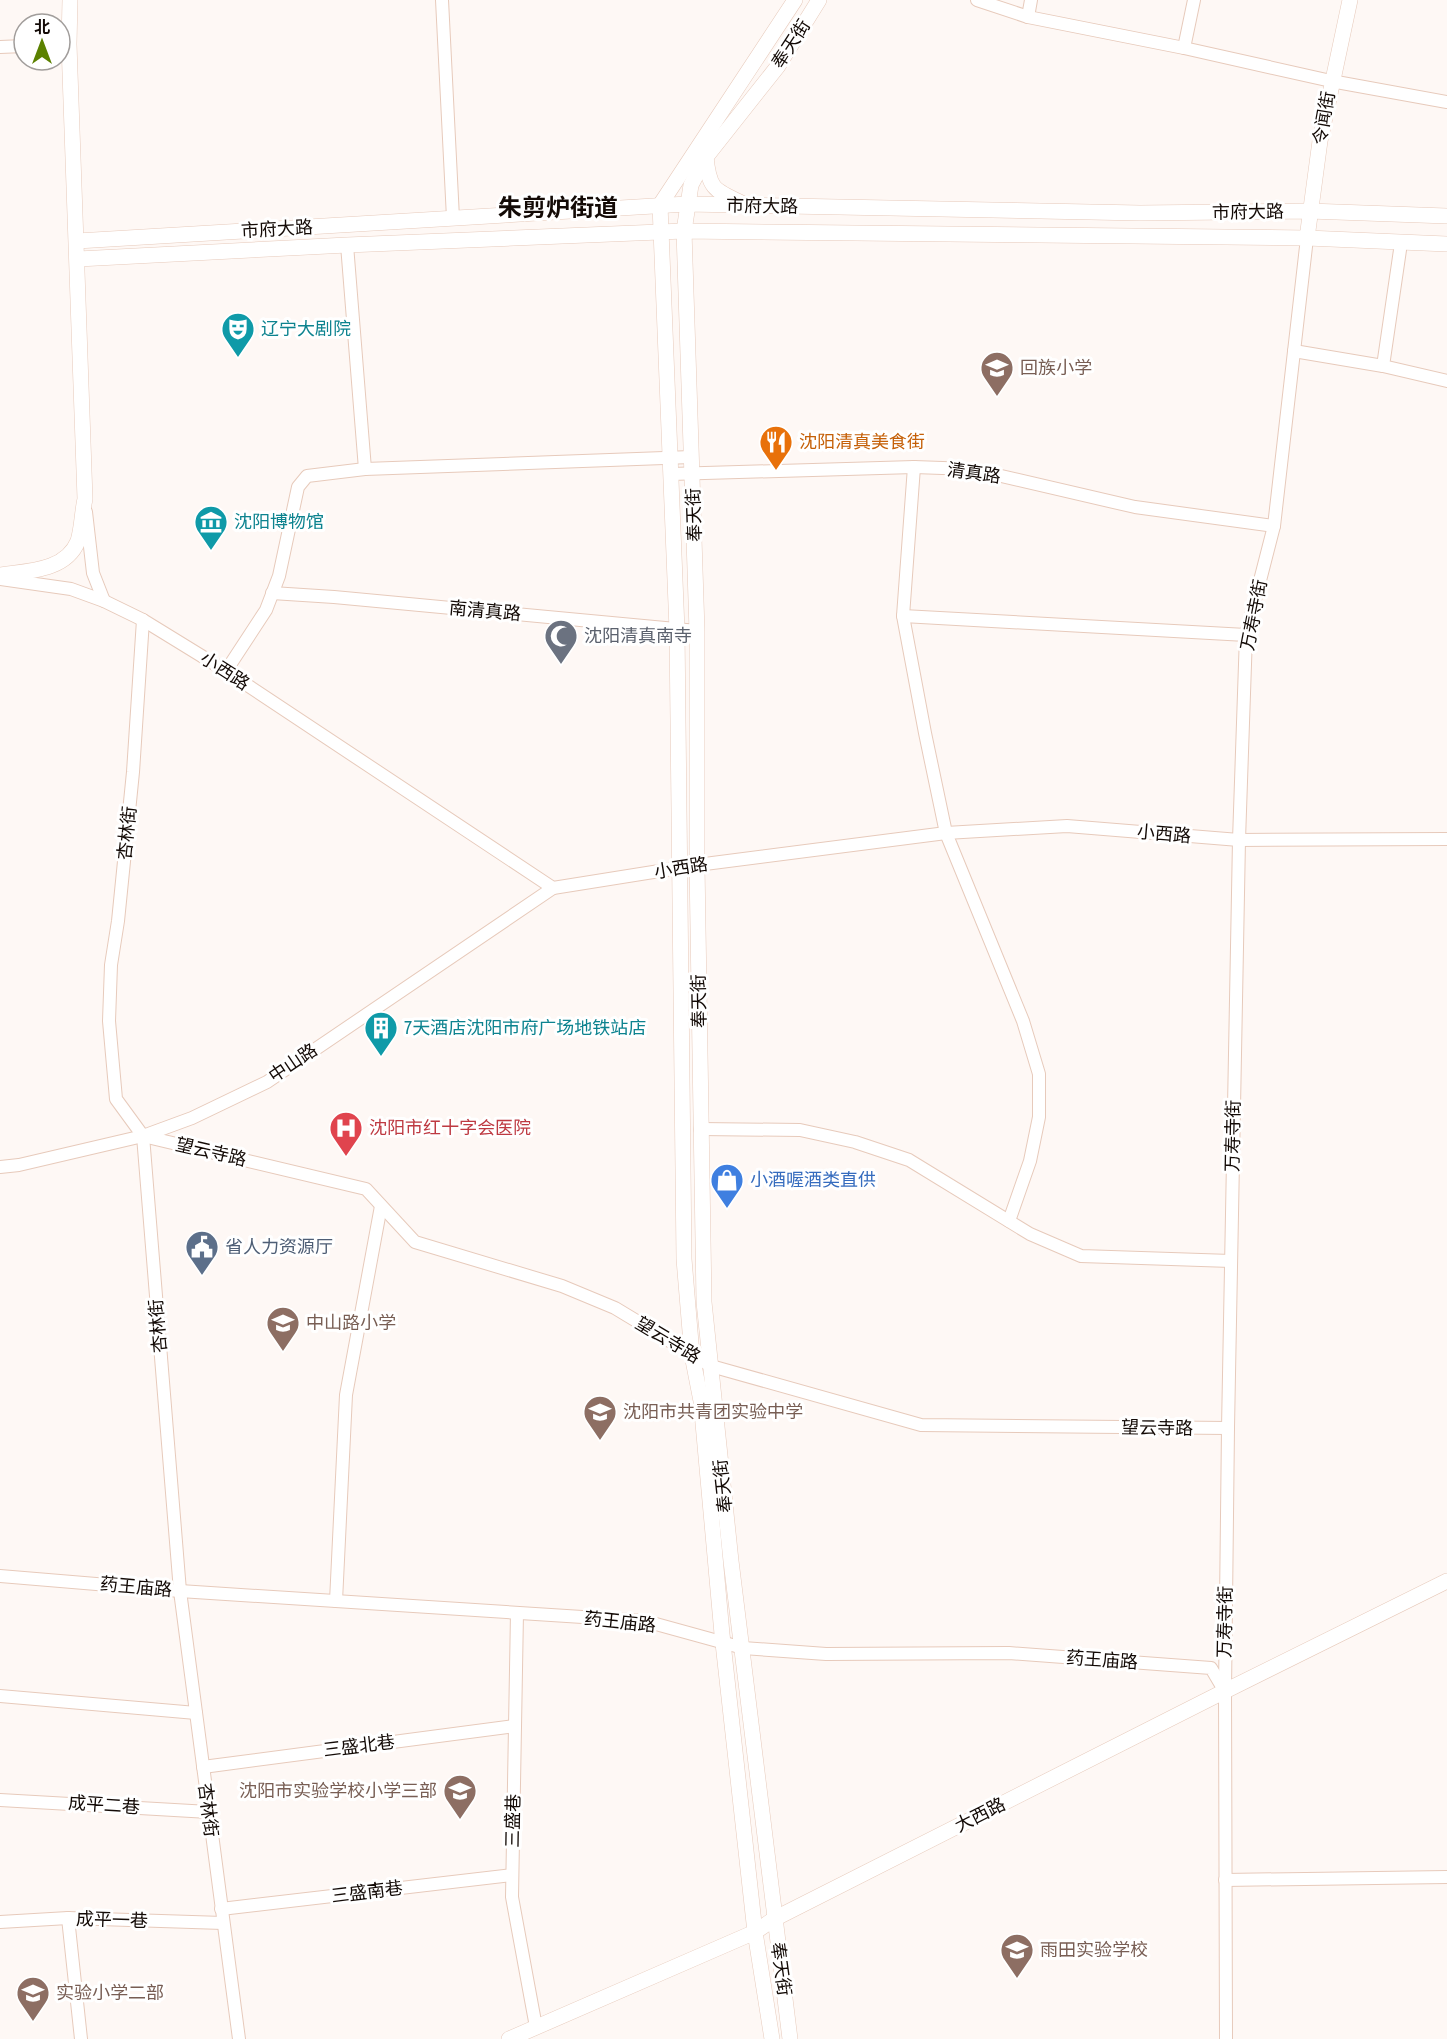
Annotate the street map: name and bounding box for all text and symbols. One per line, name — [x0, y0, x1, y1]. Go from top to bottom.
north arrow — [12, 12, 72, 72]
street label: 奉天街 — [765, 14, 816, 73]
text: 北 — [34, 16, 50, 38]
street label: 令闻街 — [1307, 89, 1341, 147]
district label: 朱剪炉街道 — [498, 191, 618, 223]
street label: 市府大路 — [726, 192, 798, 219]
street label: 市府大路 — [1212, 198, 1284, 225]
street label: 市府大路 — [240, 214, 314, 243]
theatre icon: 辽宁大剧院 — [220, 311, 256, 358]
place label: 辽宁大剧院 — [261, 316, 351, 341]
school or university icon: 回族小学 — [979, 350, 1015, 397]
place label: 回族小学 — [1020, 355, 1092, 380]
restaurant icon: 沈阳清真美食街 — [758, 424, 794, 471]
place label: 沈阳清真美食街 — [799, 429, 925, 454]
street label: 清真路 — [946, 456, 1003, 489]
street label: 奉天街 — [680, 488, 707, 542]
museum icon: 沈阳博物馆 — [193, 504, 229, 551]
place label: 沈阳博物馆 — [234, 509, 324, 534]
street label: 万寿寺街 — [1234, 577, 1273, 653]
street label: 南清真路 — [448, 595, 522, 626]
mosque icon: 沈阳清真南寺 — [543, 618, 579, 665]
place label: 沈阳清真南寺 — [584, 623, 692, 648]
street label: 小西路 — [196, 645, 255, 696]
street label: 杏林街 — [111, 805, 142, 861]
street label: 小西路 — [1136, 819, 1192, 848]
street label: 小西路 — [652, 851, 710, 884]
street label: 奉天街 — [686, 974, 711, 1028]
building icon: 7天酒店沈阳市府广场地铁站店 — [363, 1010, 399, 1057]
place label: 7天酒店沈阳市府广场地铁站店 — [404, 1015, 646, 1040]
street label: 中山路 — [263, 1037, 322, 1088]
street label: 万寿寺街 — [1219, 1100, 1246, 1172]
hospital icon: 沈阳市红十字会医院 — [328, 1110, 364, 1157]
place label: 沈阳市红十字会医院 — [369, 1115, 531, 1140]
street label: 望云寺路 — [173, 1131, 249, 1172]
shop icon: 小酒喔酒类直供 — [709, 1162, 745, 1209]
place label: 小酒喔酒类直供 — [750, 1167, 876, 1192]
public building icon: 省人力资源厅 — [184, 1229, 220, 1276]
place label: 省人力资源厅 — [225, 1234, 333, 1259]
street label: 杏林街 — [143, 1298, 172, 1354]
school or university icon: 中山路小学 — [265, 1305, 301, 1352]
place label: 中山路小学 — [306, 1310, 396, 1335]
street label: 望云寺路 — [631, 1310, 706, 1369]
school or university icon: 沈阳市共青团实验中学 — [582, 1394, 618, 1441]
place label: 沈阳市共青团实验中学 — [623, 1399, 803, 1424]
street label: 望云寺路 — [1121, 1414, 1193, 1441]
street label: 奉天街 — [707, 1458, 738, 1514]
street label: 药王庙路 — [99, 1571, 173, 1602]
street label: 万寿寺街 — [1211, 1586, 1238, 1658]
street label: 药王庙路 — [583, 1605, 657, 1638]
street label: 药王庙路 — [1065, 1645, 1139, 1674]
street label: 三盛北巷 — [322, 1729, 396, 1762]
school or university icon: 沈阳市实验学校小学三部 — [442, 1773, 478, 1820]
place label: 沈阳市实验学校小学三部 — [239, 1778, 437, 1803]
street label: 杏林街 — [193, 1782, 224, 1838]
street label: 成平二巷 — [67, 1790, 141, 1819]
street label: 大西路 — [950, 1791, 1010, 1838]
street label: 三盛巷 — [500, 1794, 525, 1848]
street label: 三盛南巷 — [330, 1875, 404, 1908]
street label: 成平一巷 — [76, 1906, 148, 1933]
school or university icon: 雨田实验学校 — [999, 1932, 1035, 1979]
place label: 雨田实验学校 — [1040, 1937, 1148, 1962]
street label: 奉天街 — [765, 1940, 798, 1997]
school or university icon: 实验小学二部 — [15, 1975, 51, 2022]
place label: 实验小学二部 — [56, 1980, 164, 2005]

